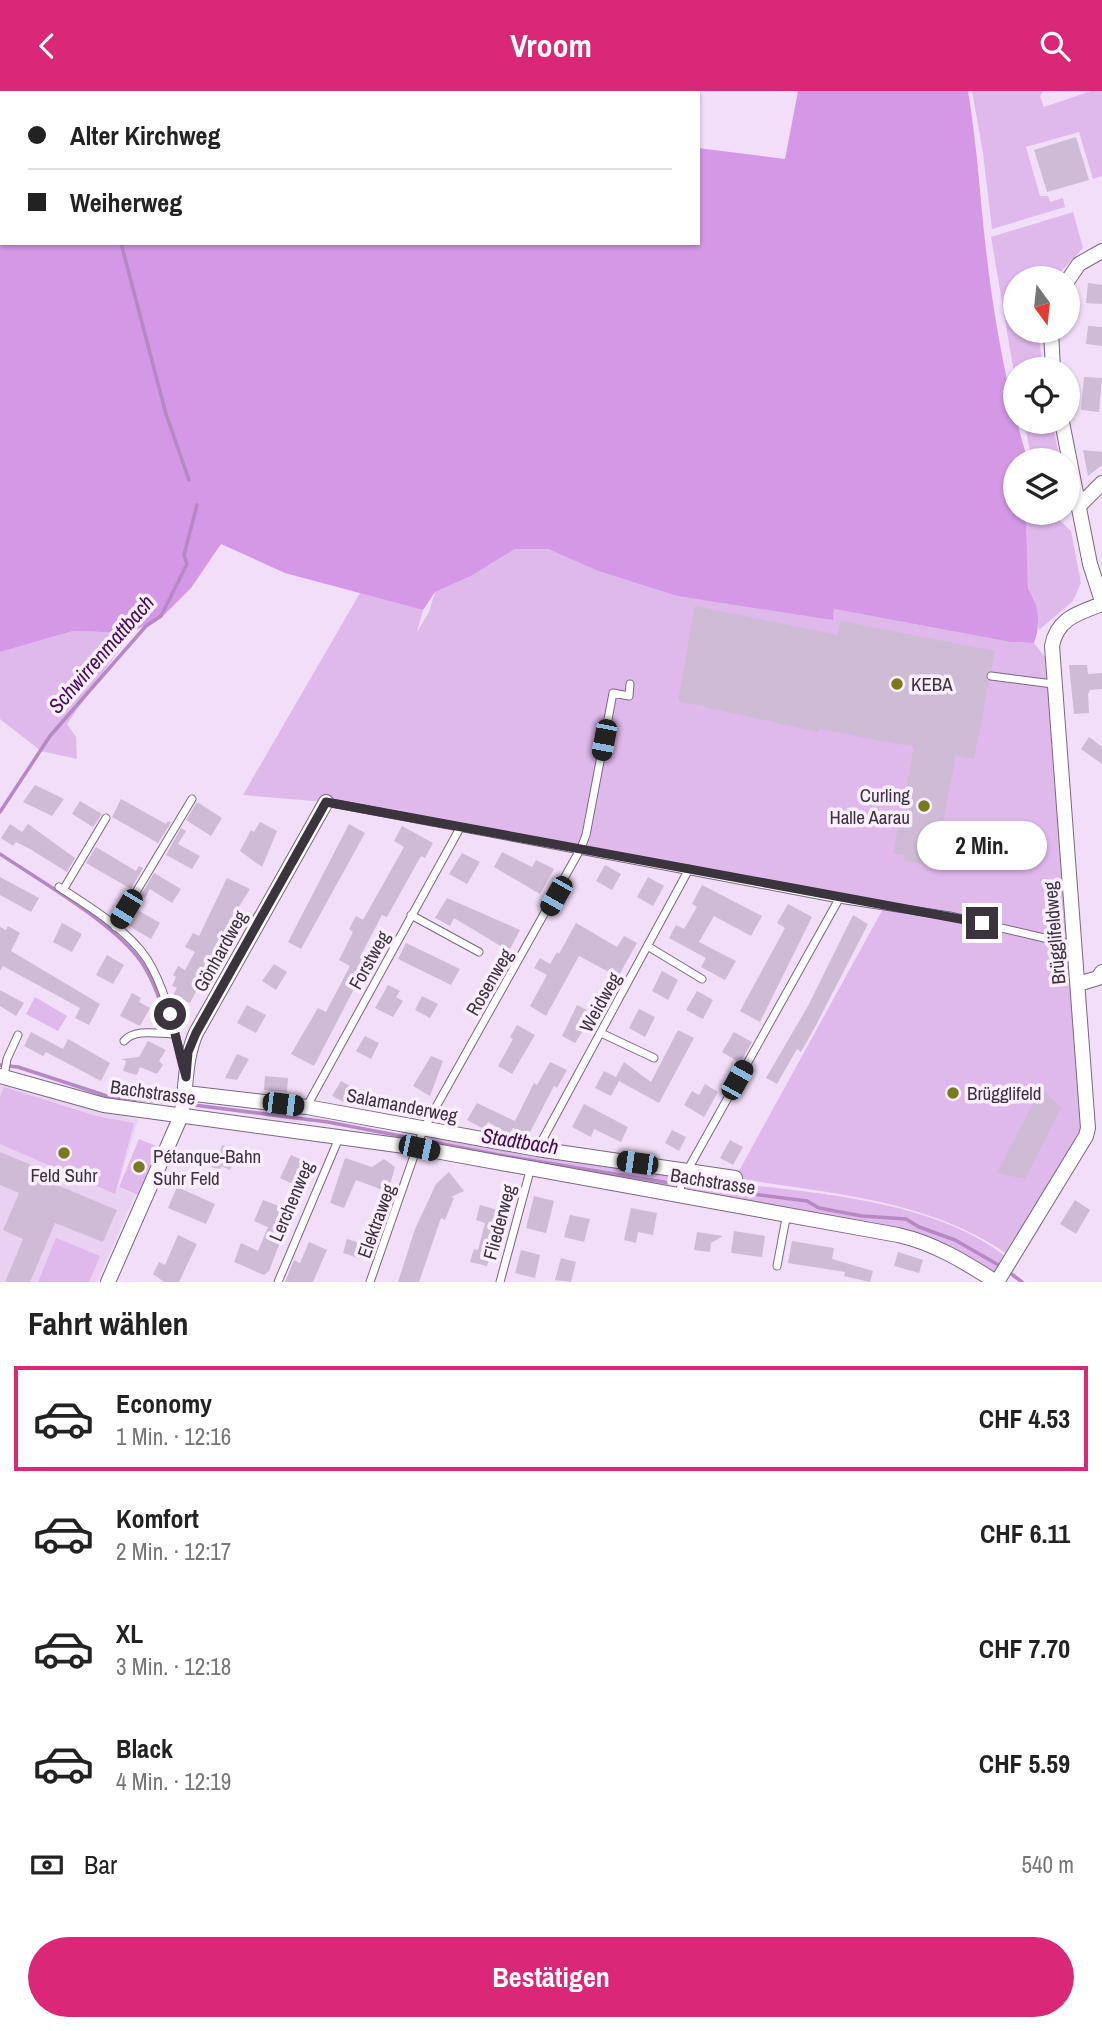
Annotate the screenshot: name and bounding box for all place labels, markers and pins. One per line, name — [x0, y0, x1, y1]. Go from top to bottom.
place label: KEBA — [911, 671, 953, 697]
marker: KEBA — [889, 676, 905, 692]
place label: Curling Halle Aarau — [829, 782, 910, 830]
marker: Curling Halle Aarau — [916, 798, 932, 814]
place label: Brügglifeld — [967, 1080, 1041, 1106]
marker: Brügglifeld — [945, 1085, 961, 1101]
place label: Pétanque-Bahn Suhr Feld — [153, 1143, 261, 1191]
marker: Feld Suhr — [56, 1145, 72, 1161]
marker: Pétanque-Bahn Suhr Feld — [131, 1159, 147, 1175]
place label: Feld Suhr — [31, 1162, 98, 1188]

